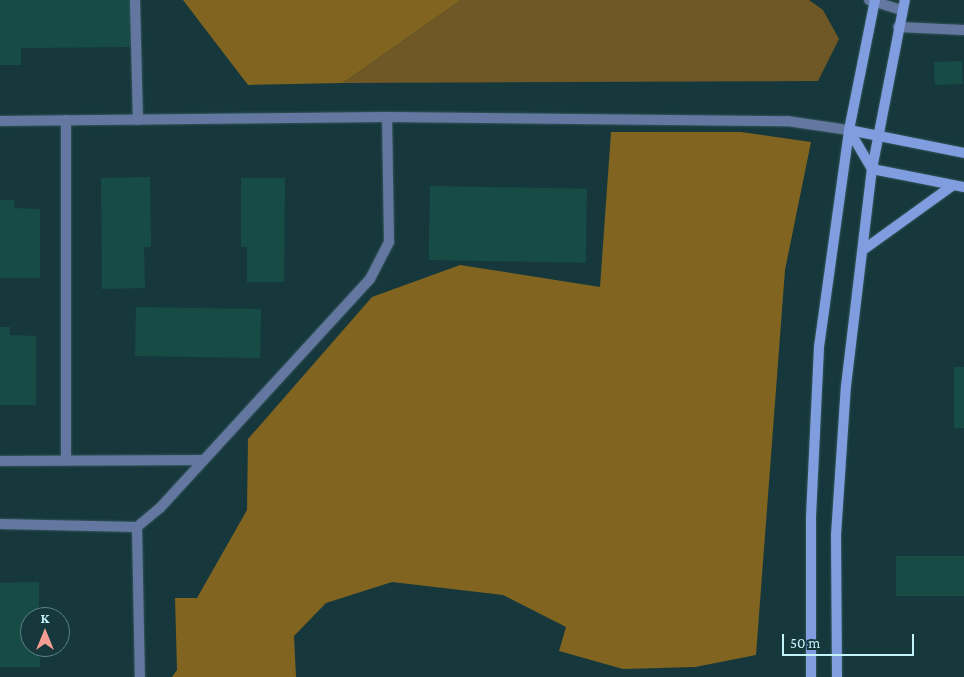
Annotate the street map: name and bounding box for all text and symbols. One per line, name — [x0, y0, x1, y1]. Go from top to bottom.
north arrow — [20, 607, 70, 657]
text: K — [41, 610, 49, 626]
scale bar — [784, 624, 916, 656]
text: 50 m — [790, 635, 820, 651]

